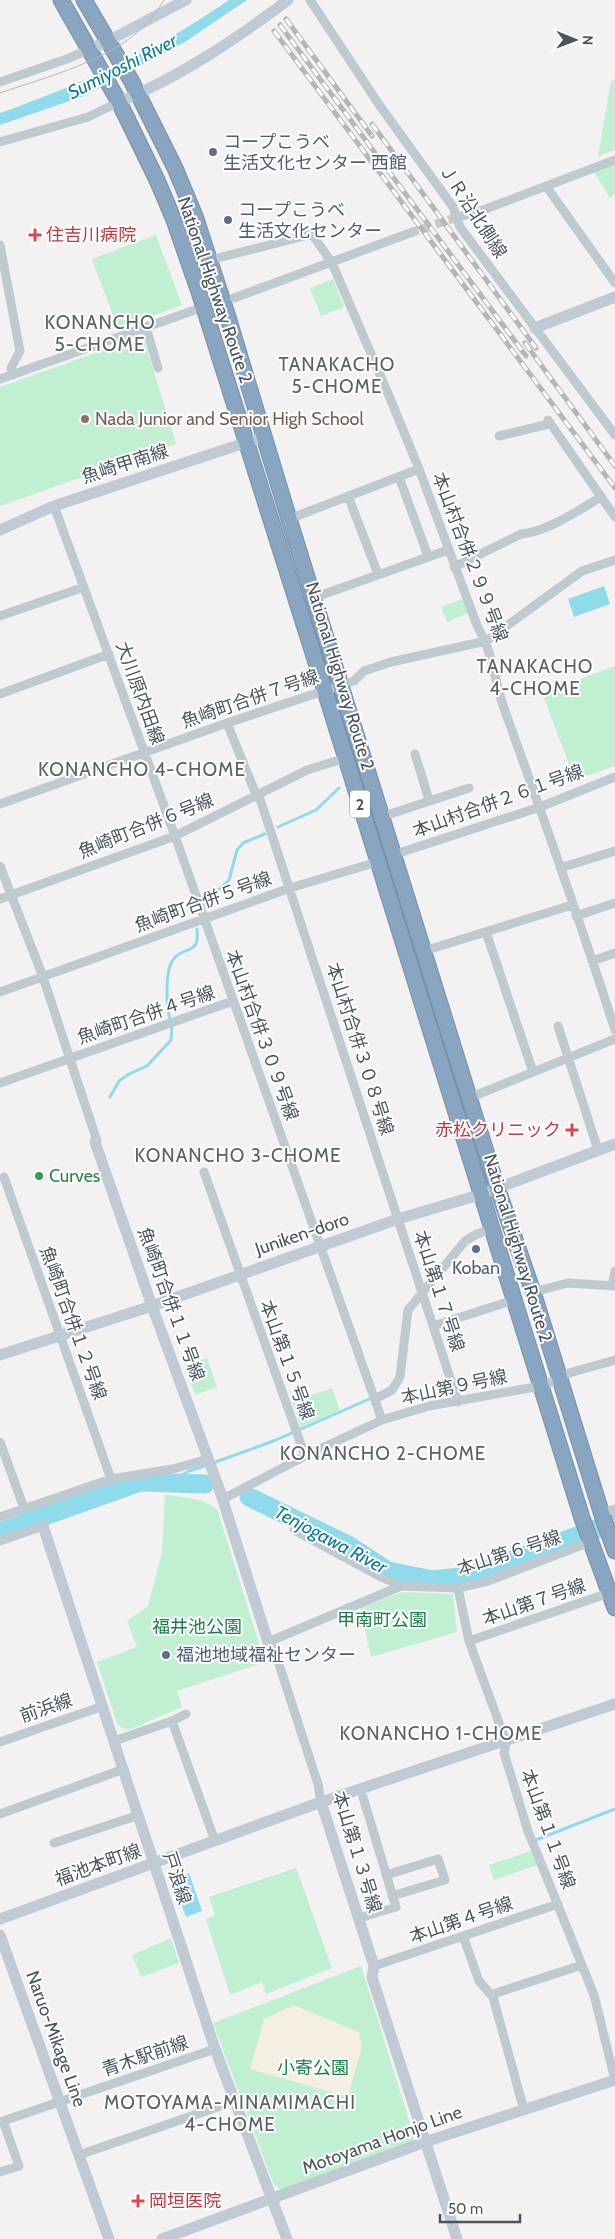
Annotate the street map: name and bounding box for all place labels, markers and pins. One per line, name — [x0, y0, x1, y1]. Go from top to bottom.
place label: コープこうべ 生活文化センター 西館 — [223, 131, 407, 174]
marker: コープこうべ 生活文化センター 西館 — [207, 146, 219, 158]
place label: コープこうべ 生活文化センター — [238, 199, 382, 242]
marker: コープこうべ 生活文化センター — [222, 214, 234, 226]
place label: 住吉川病院 — [46, 224, 136, 246]
marker: 住吉川病院 — [28, 228, 42, 242]
place label: Nada Junior and Senior High School — [95, 408, 365, 430]
marker: Nada Junior and Senior High School — [79, 413, 91, 425]
place label: 赤松クリニック — [435, 1119, 561, 1141]
marker: 赤松クリニック — [565, 1123, 579, 1137]
place label: Curves — [49, 1165, 100, 1187]
marker: Curves — [33, 1170, 45, 1182]
marker: Koban — [470, 1243, 482, 1255]
place label: Koban — [452, 1257, 500, 1279]
place label: 福池地域福祉センター — [176, 1644, 356, 1666]
marker: 福池地域福祉センター — [160, 1649, 172, 1661]
place label: 岡垣医院 — [149, 2190, 221, 2212]
marker: 岡垣医院 — [131, 2194, 145, 2208]

